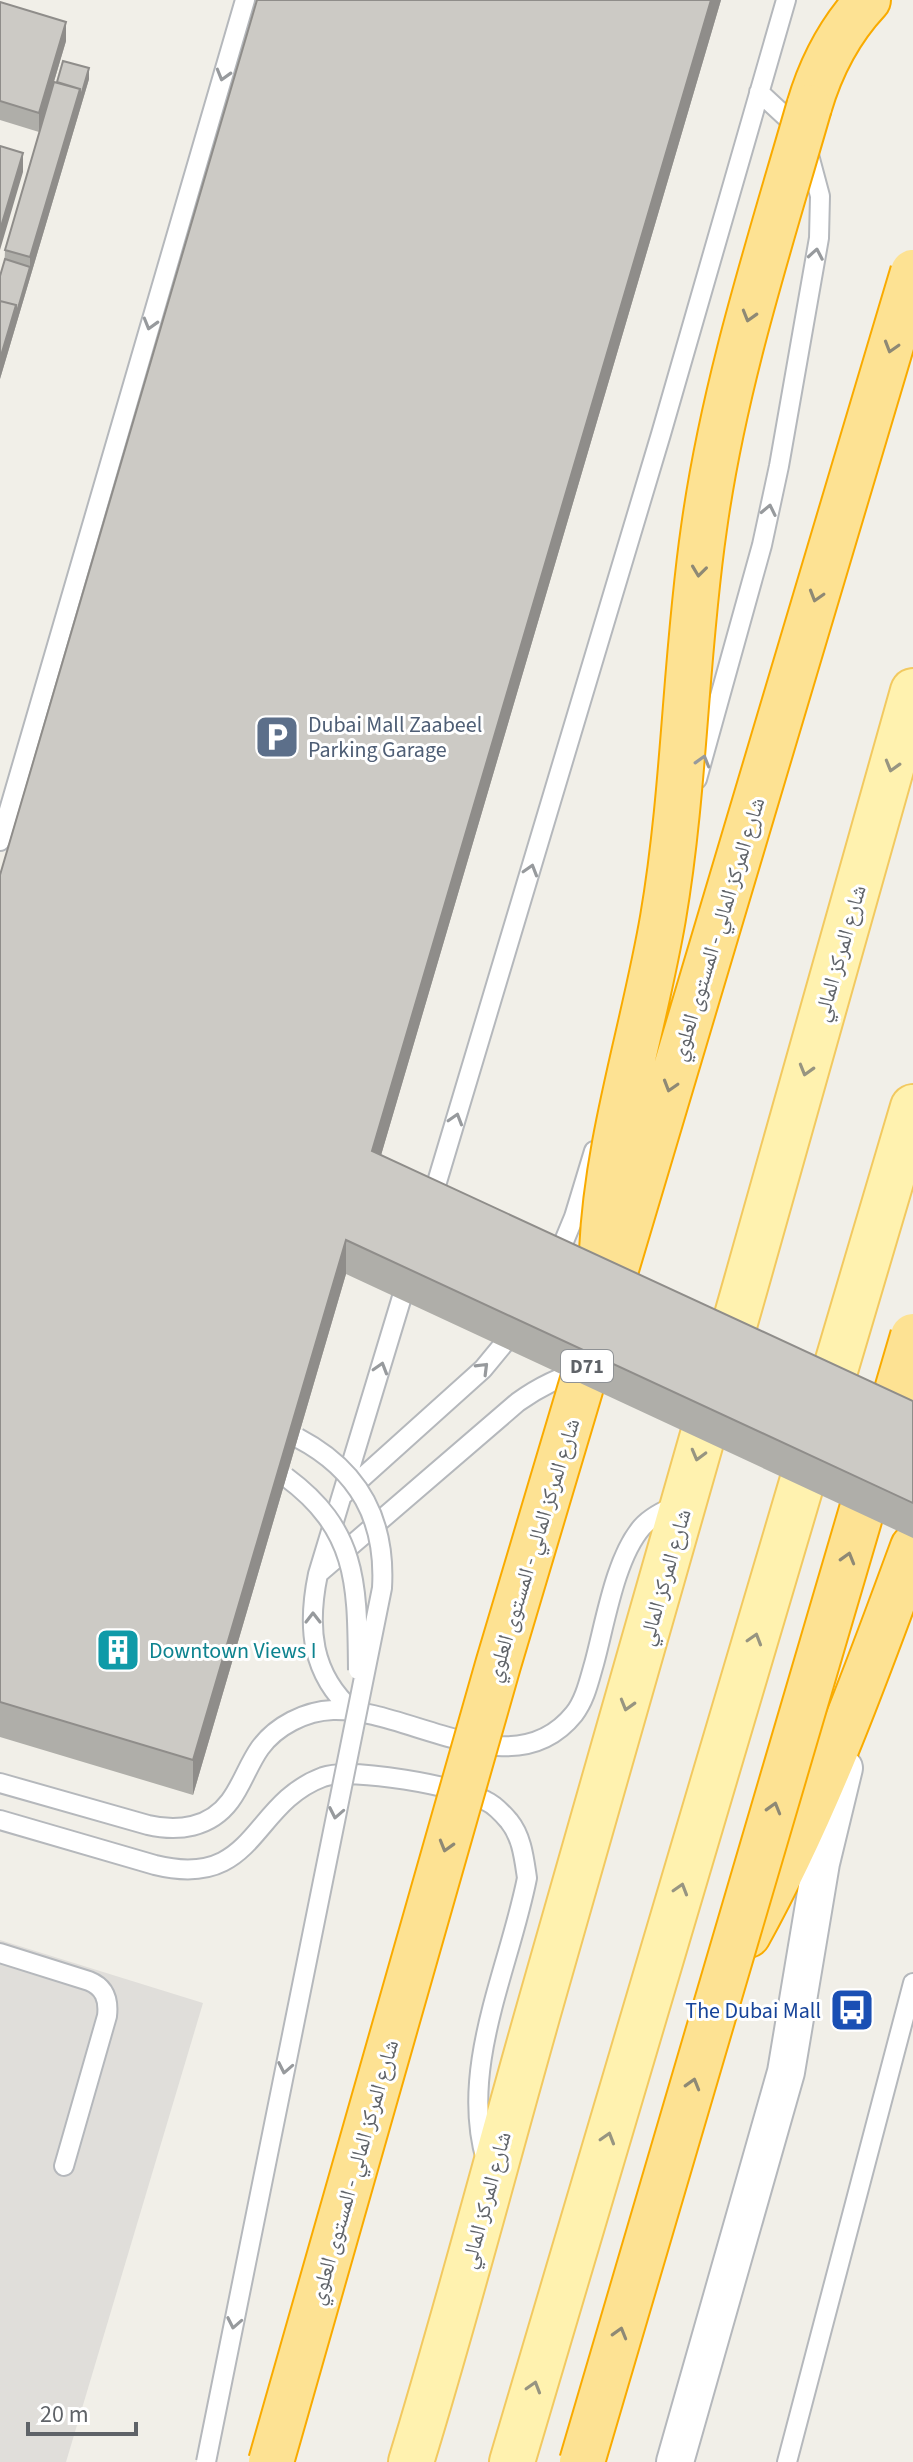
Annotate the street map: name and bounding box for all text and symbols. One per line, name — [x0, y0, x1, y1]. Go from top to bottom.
one-way arrow — [216, 67, 233, 81]
one-way arrow — [807, 247, 824, 261]
one-way arrow — [742, 309, 758, 323]
one-way arrow — [143, 317, 160, 331]
one-way arrow — [884, 339, 900, 353]
one-way arrow — [760, 503, 777, 516]
one-way arrow — [690, 565, 707, 578]
one-way arrow — [809, 588, 825, 602]
place label: Dubai Mall Zaabeel Parking Garage — [308, 709, 482, 766]
parking icon: Dubai Mall Zaabeel Parking Garage — [253, 713, 301, 761]
one-way arrow — [693, 754, 710, 768]
one-way arrow — [885, 759, 901, 772]
street label: شارع المركز المالي - المستوى العلوي — [663, 793, 774, 1065]
one-way arrow — [522, 863, 538, 877]
street label: شارع المركز المالي — [805, 881, 875, 1026]
one-way arrow — [799, 1063, 815, 1077]
one-way arrow — [663, 1079, 679, 1093]
one-way arrow — [447, 1112, 463, 1126]
road number: D71 — [561, 1350, 613, 1382]
one-way arrow — [372, 1361, 388, 1375]
one-way arrow — [474, 1363, 488, 1377]
street label: شارع المركز المالي - المستوى العلوي — [478, 1414, 589, 1686]
one-way arrow — [691, 1448, 708, 1462]
street label: شارع المركز المالي — [630, 1505, 700, 1650]
one-way arrow — [839, 1552, 855, 1566]
one-way arrow — [304, 1611, 322, 1624]
building icon: Downtown Views I — [94, 1626, 142, 1674]
one-way arrow — [746, 1633, 762, 1647]
place label: Downtown Views I — [149, 1635, 316, 1667]
one-way arrow — [620, 1698, 636, 1712]
one-way arrow — [765, 1801, 781, 1815]
one-way arrow — [328, 1806, 345, 1819]
one-way arrow — [439, 1839, 455, 1853]
one-way arrow — [672, 1882, 688, 1896]
bus stop icon: The Dubai Mall — [828, 1986, 876, 2034]
place label: The Dubai Mall — [685, 1995, 821, 2027]
street label: شارع المركز المالي - المستوى العلوي — [301, 2036, 408, 2309]
one-way arrow — [277, 2061, 294, 2074]
one-way arrow — [684, 2078, 700, 2091]
street label: شارع المركز المالي — [452, 2128, 520, 2273]
one-way arrow — [599, 2132, 615, 2145]
one-way arrow — [226, 2316, 243, 2329]
one-way arrow — [610, 2327, 627, 2341]
one-way arrow — [525, 2381, 541, 2395]
scale bar — [28, 2386, 136, 2436]
text: 20 m — [40, 2397, 89, 2432]

